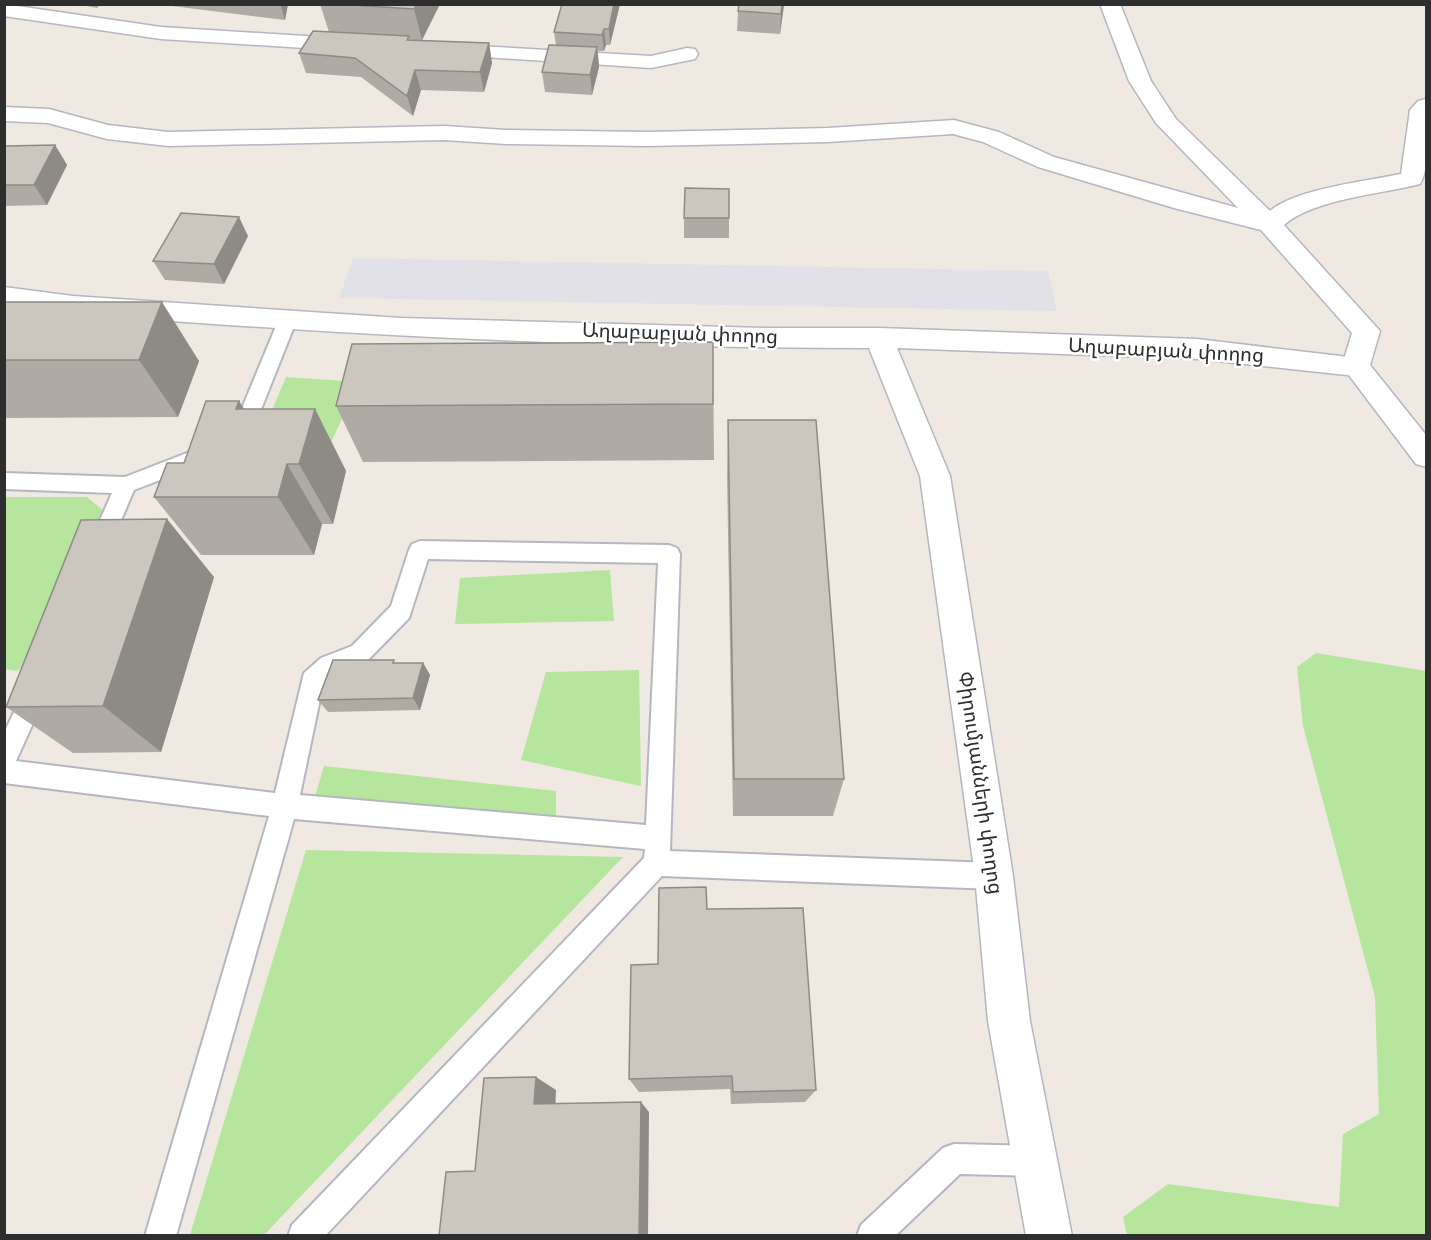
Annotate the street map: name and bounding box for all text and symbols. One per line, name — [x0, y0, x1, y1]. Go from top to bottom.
street label: Աղաբաբյան փողոց — [582, 319, 778, 349]
street label: Աղաբաբյան փողոց — [1067, 334, 1265, 368]
street label: Փիրումյանների փողոց — [952, 670, 1008, 896]

